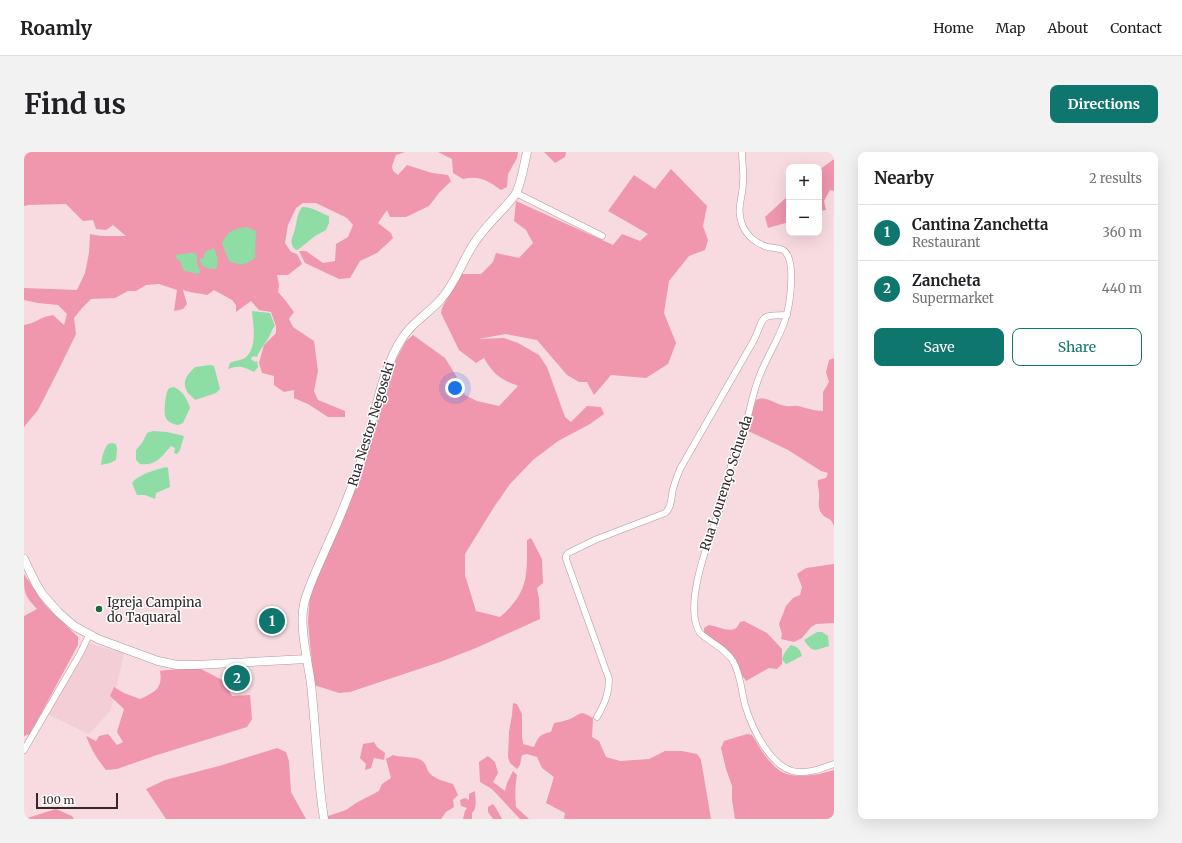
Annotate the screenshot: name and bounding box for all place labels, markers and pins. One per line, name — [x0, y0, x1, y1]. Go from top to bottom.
place label: Igreja Campina do Taquaral — [107, 594, 202, 626]
marker: Igreja Campina do Taquaral — [94, 604, 104, 614]
pin: 1 — [259, 606, 285, 636]
pin: 2 — [224, 663, 250, 693]

